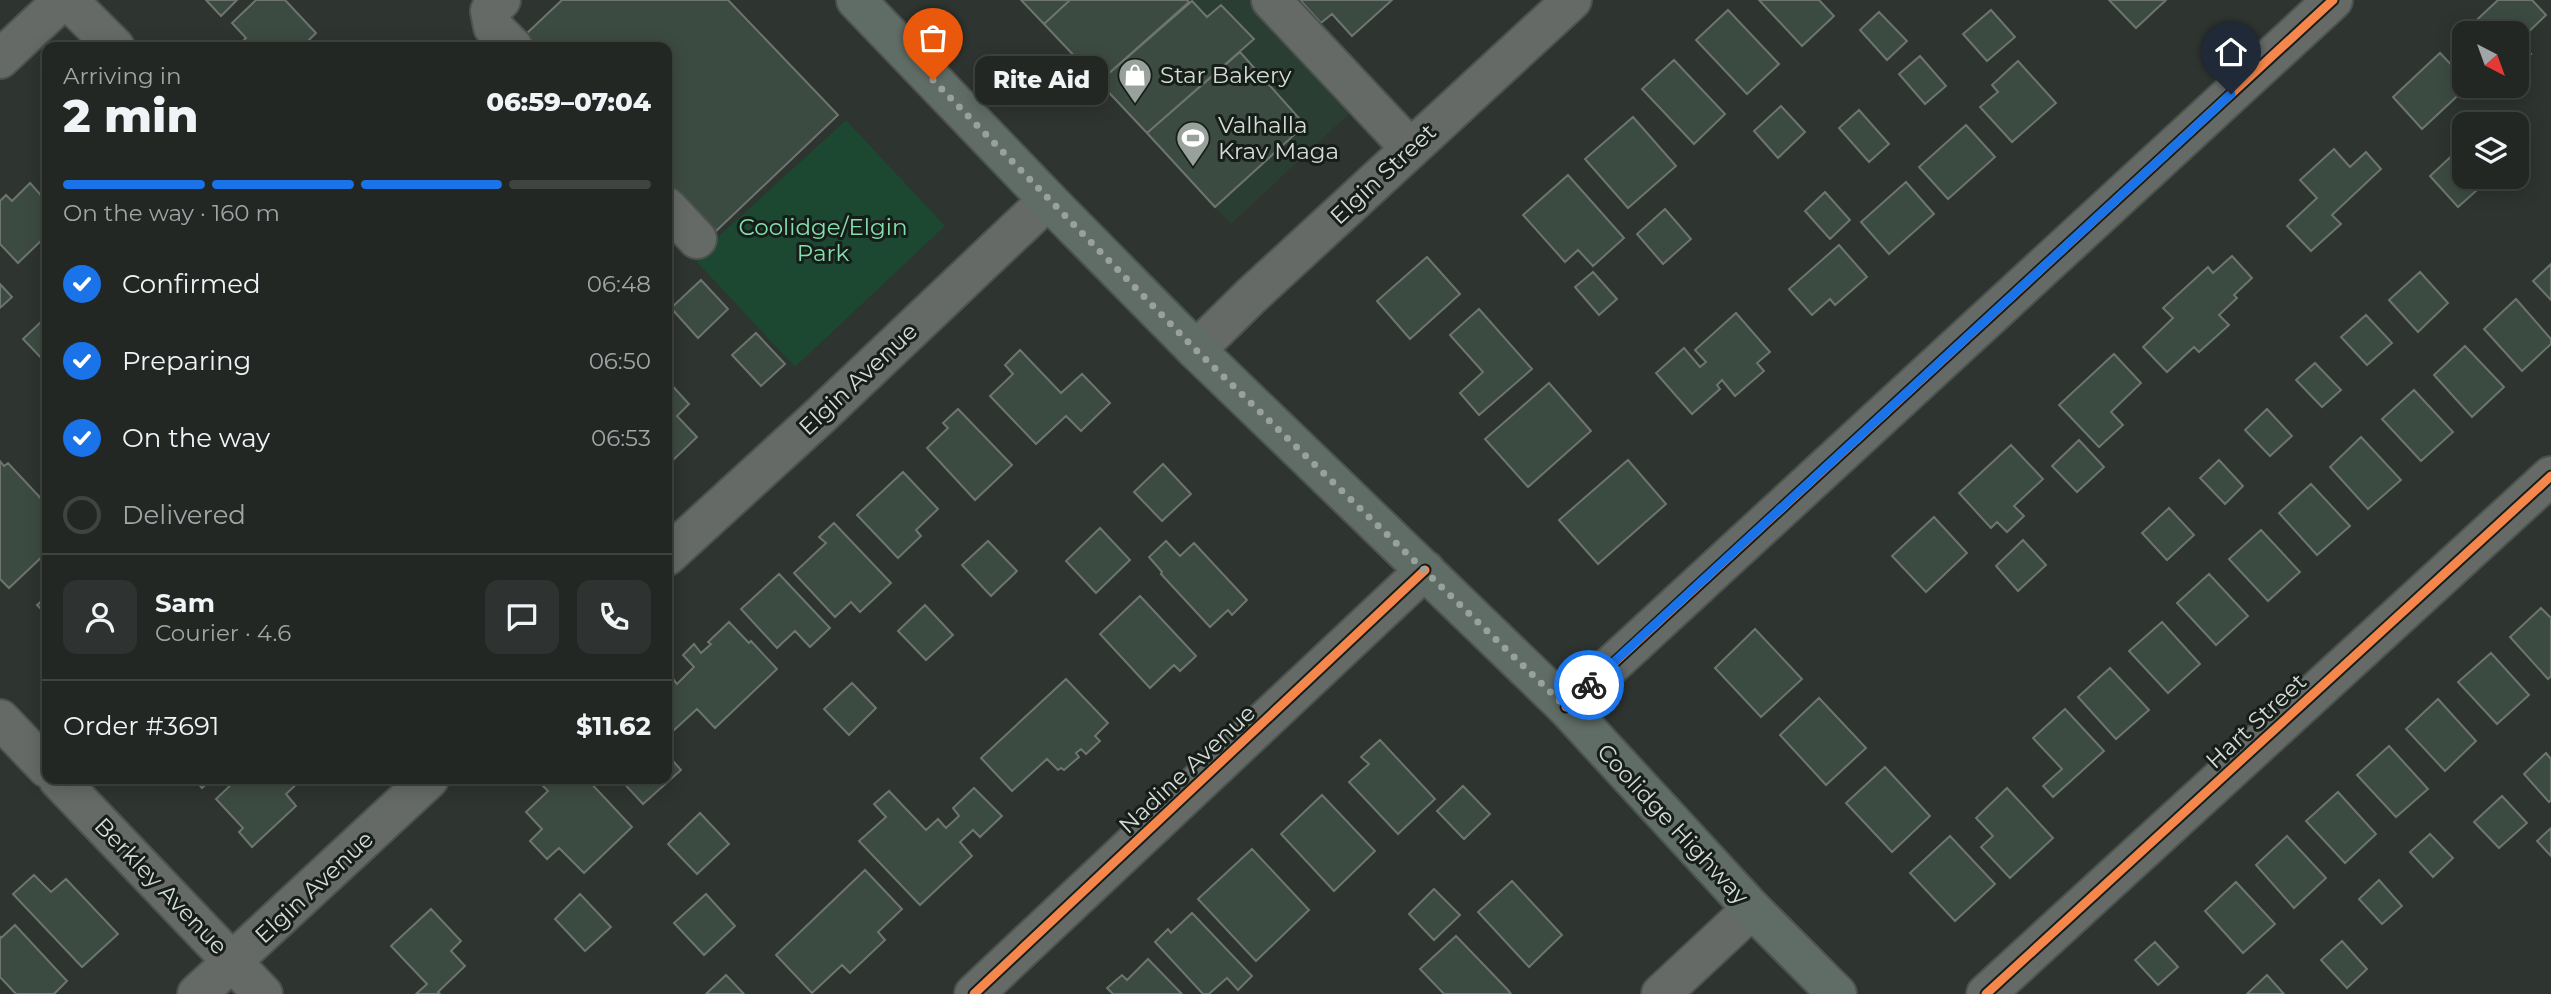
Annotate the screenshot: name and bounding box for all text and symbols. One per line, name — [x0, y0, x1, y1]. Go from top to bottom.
pin — [903, 8, 963, 80]
icon: bag — [914, 19, 952, 57]
north arrow — [2452, 21, 2529, 98]
map controls — [2452, 21, 2529, 189]
pin — [2201, 22, 2261, 94]
icon: home — [2212, 33, 2250, 71]
callout: Rite Aid — [975, 56, 1108, 104]
shop icon: Star Bakery — [1116, 56, 1154, 105]
place label: Star Bakery — [1160, 61, 1292, 89]
text: Arriving in — [63, 62, 182, 90]
text: Rite Aid — [993, 66, 1090, 94]
text: 06:59–07:04 — [486, 86, 651, 118]
text: 2 min — [63, 87, 198, 144]
place label: Valhalla Krav Maga — [1218, 111, 1339, 165]
button: layers — [2452, 112, 2529, 189]
street label: Elgin Street — [1324, 118, 1442, 230]
sports icon: Valhalla Krav Maga — [1174, 119, 1212, 168]
text: On the way · 160 m — [63, 199, 280, 227]
park label: Coolidge/Elgin Park — [738, 213, 908, 267]
icon: check — [63, 265, 101, 303]
text: Confirmed — [122, 268, 261, 300]
text: 06:48 — [587, 270, 651, 298]
street label: Elgin Avenue — [793, 317, 923, 441]
icon: check — [63, 342, 101, 380]
text: Preparing — [122, 345, 251, 377]
text: 06:50 — [589, 347, 651, 375]
icon: check — [63, 419, 101, 457]
text: On the way — [122, 422, 270, 454]
text: 06:53 — [591, 424, 651, 452]
text: Delivered — [122, 499, 246, 531]
button: person — [63, 580, 137, 654]
button: chat — [485, 580, 559, 654]
button: phone — [577, 580, 651, 654]
text: Sam — [155, 587, 215, 619]
text: Courier · 4.6 — [155, 619, 291, 647]
courier — [1554, 650, 1624, 720]
icon: bike — [1570, 666, 1608, 704]
street label: Hart Street — [2200, 668, 2312, 774]
street label: Nadine Avenue — [1113, 699, 1261, 839]
text: Order #3691 — [63, 710, 219, 742]
text: $11.62 — [576, 710, 651, 742]
street label: Coolidge Highway — [1591, 738, 1755, 911]
street label: Berkley Avenue — [89, 812, 233, 960]
street label: Elgin Avenue — [249, 825, 379, 949]

